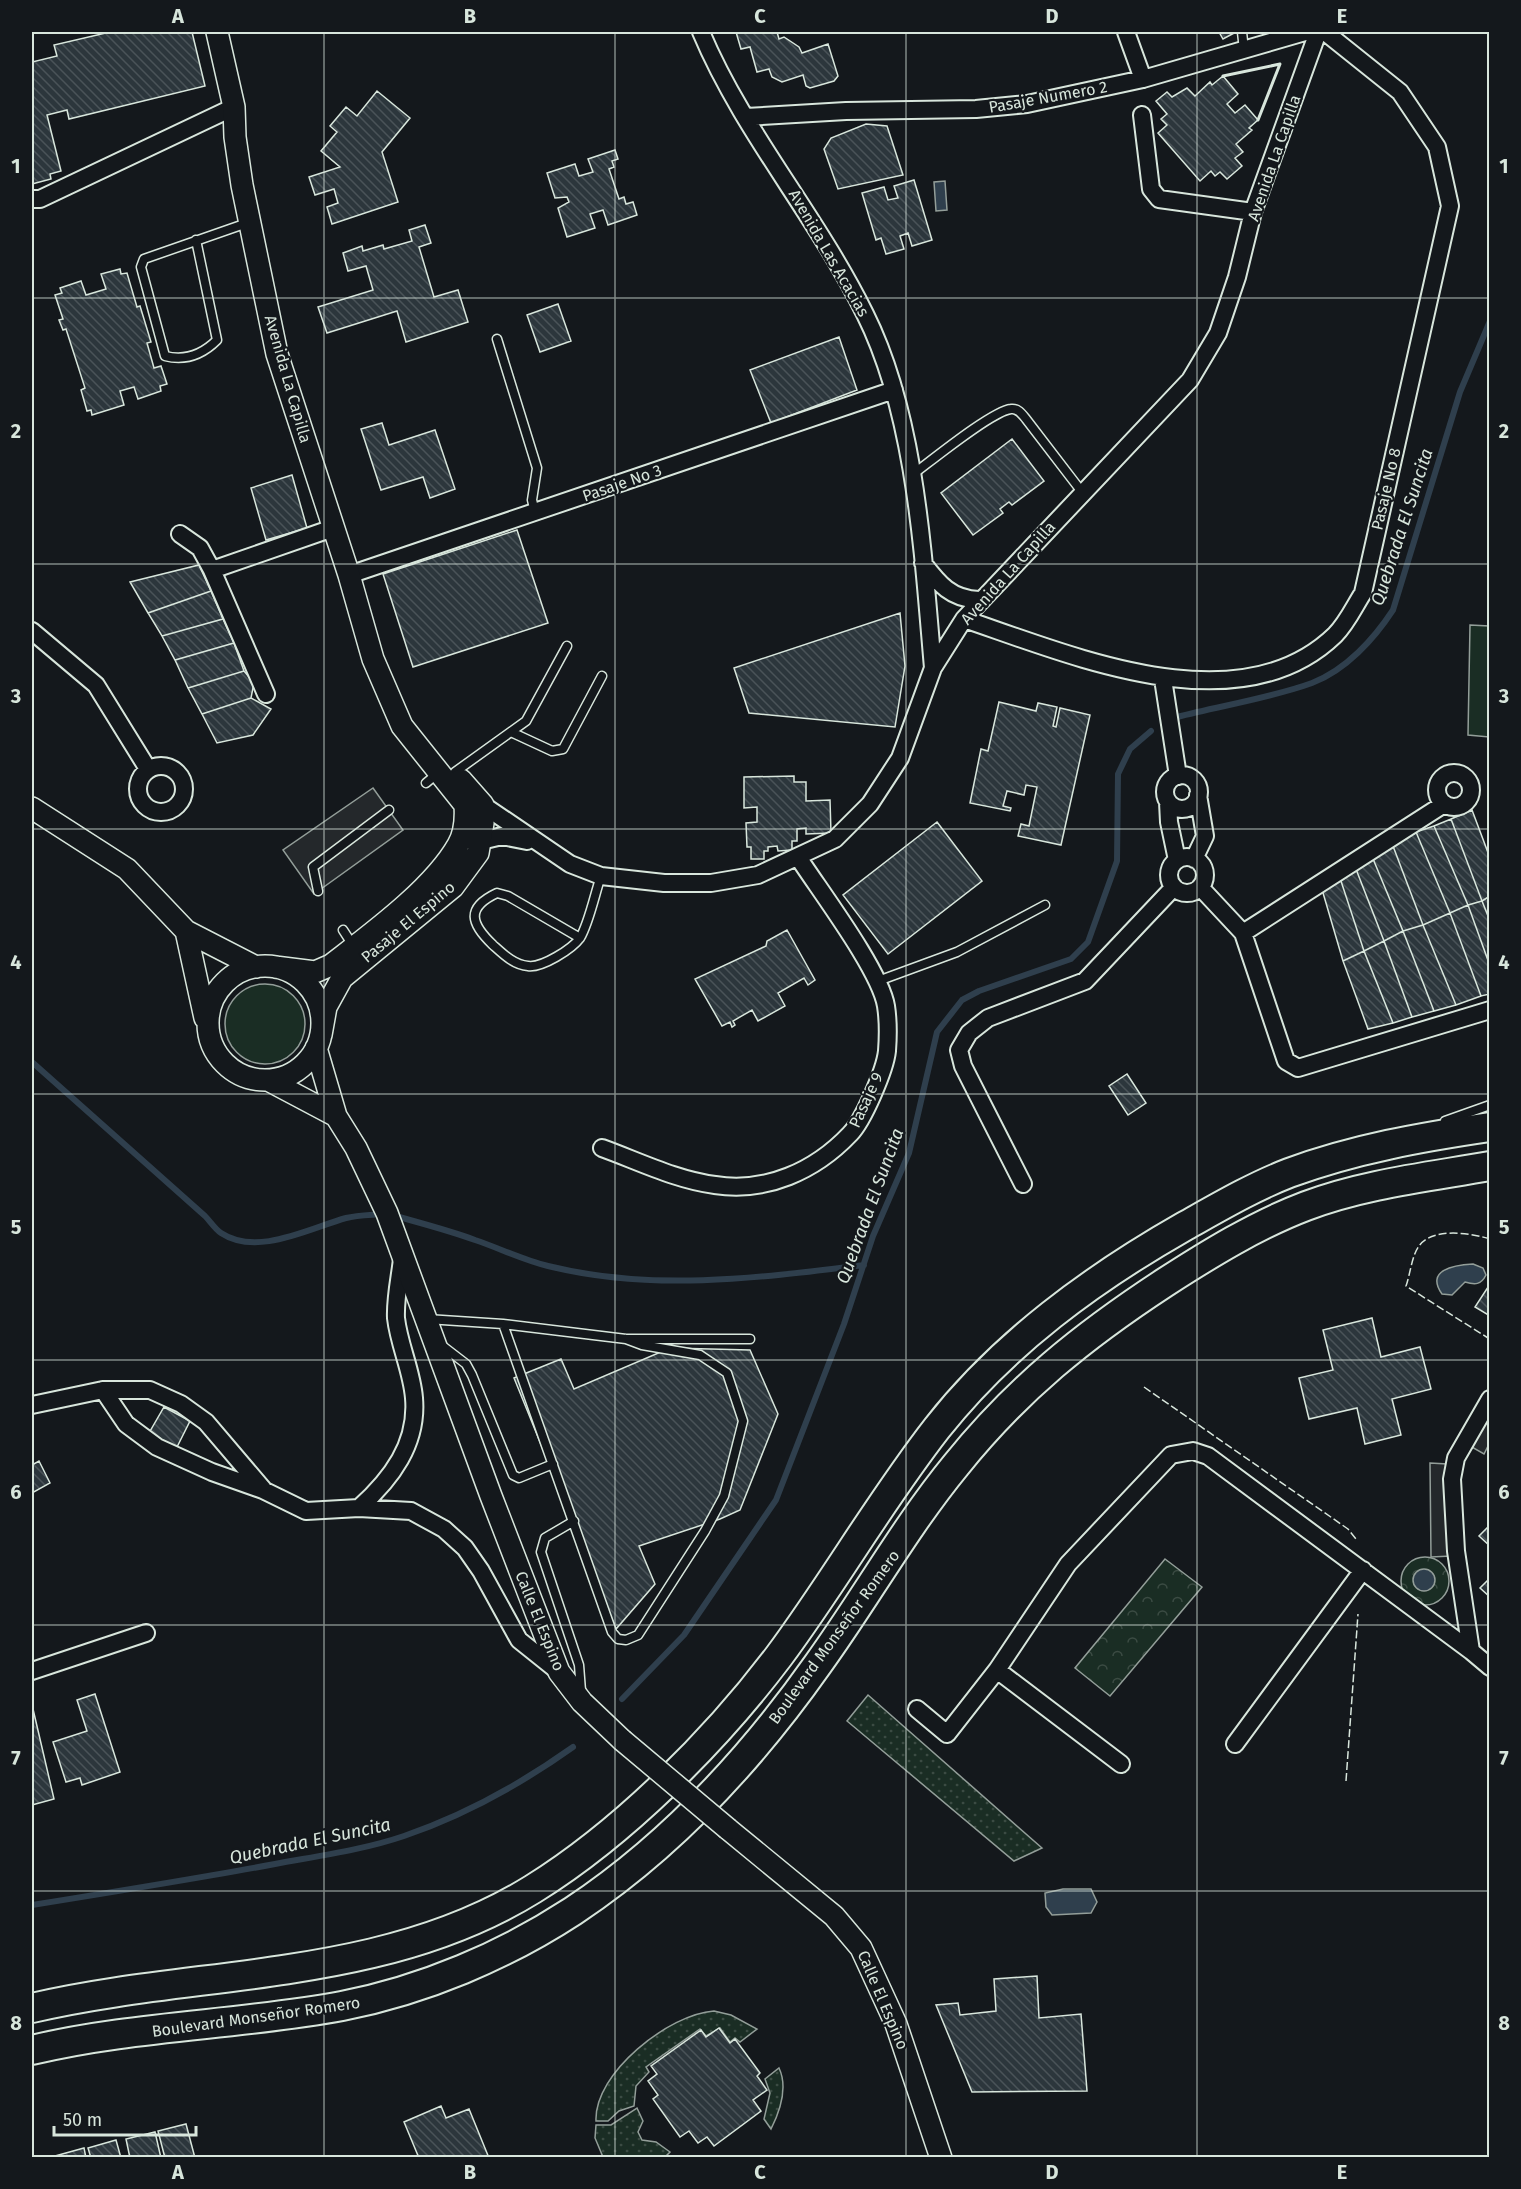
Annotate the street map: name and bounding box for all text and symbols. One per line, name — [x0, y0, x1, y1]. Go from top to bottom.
text: A — [171, 4, 185, 28]
text: B — [464, 4, 476, 28]
text: C — [754, 4, 766, 28]
text: D — [1045, 4, 1059, 28]
text: E — [1337, 4, 1347, 28]
street label: Pasaje Numero 2 — [987, 77, 1109, 117]
street label: Avenida La Capilla — [1243, 92, 1305, 224]
text: 1 — [11, 154, 21, 178]
text: 1 — [1499, 154, 1509, 178]
street label: Avenida Las Acacias — [785, 186, 873, 320]
street label: Avenida La Capilla — [261, 313, 315, 445]
text: 2 — [11, 419, 21, 443]
text: 2 — [1499, 419, 1509, 443]
water label: Quebrada El Suncita — [1366, 446, 1438, 608]
street label: Pasaje No 8 — [1367, 446, 1405, 532]
street label: Pasaje No 3 — [580, 461, 664, 505]
street label: Avenida La Capilla — [957, 517, 1059, 629]
text: 3 — [10, 684, 21, 708]
text: 3 — [1498, 684, 1509, 708]
street label: Pasaje El Espino — [357, 877, 459, 967]
text: 4 — [10, 950, 22, 974]
text: 4 — [1498, 950, 1510, 974]
street label: Pasaje 9 — [845, 1069, 887, 1131]
water label: Quebrada El Suncita — [832, 1125, 908, 1287]
text: 5 — [11, 1215, 22, 1239]
text: 5 — [1499, 1215, 1510, 1239]
text: 6 — [10, 1480, 22, 1504]
text: 6 — [1498, 1480, 1510, 1504]
street label: Boulevard Monseñor Romero — [765, 1546, 903, 1728]
street label: Calle El Espino — [511, 1568, 569, 1674]
text: 7 — [11, 1746, 21, 1770]
text: 7 — [1499, 1746, 1509, 1770]
water label: Quebrada El Suncita — [228, 1813, 392, 1869]
street label: Calle El Espino — [854, 1948, 912, 2052]
street label: Boulevard Monseñor Romero — [151, 1993, 361, 2041]
text: 8 — [10, 2011, 22, 2035]
text: 8 — [1498, 2011, 1510, 2035]
scale bar — [54, 2099, 196, 2137]
text: 50 m — [63, 2109, 102, 2131]
text: A — [171, 2160, 185, 2184]
text: B — [464, 2160, 476, 2184]
text: C — [754, 2160, 766, 2184]
text: D — [1045, 2160, 1059, 2184]
text: E — [1337, 2160, 1347, 2184]

